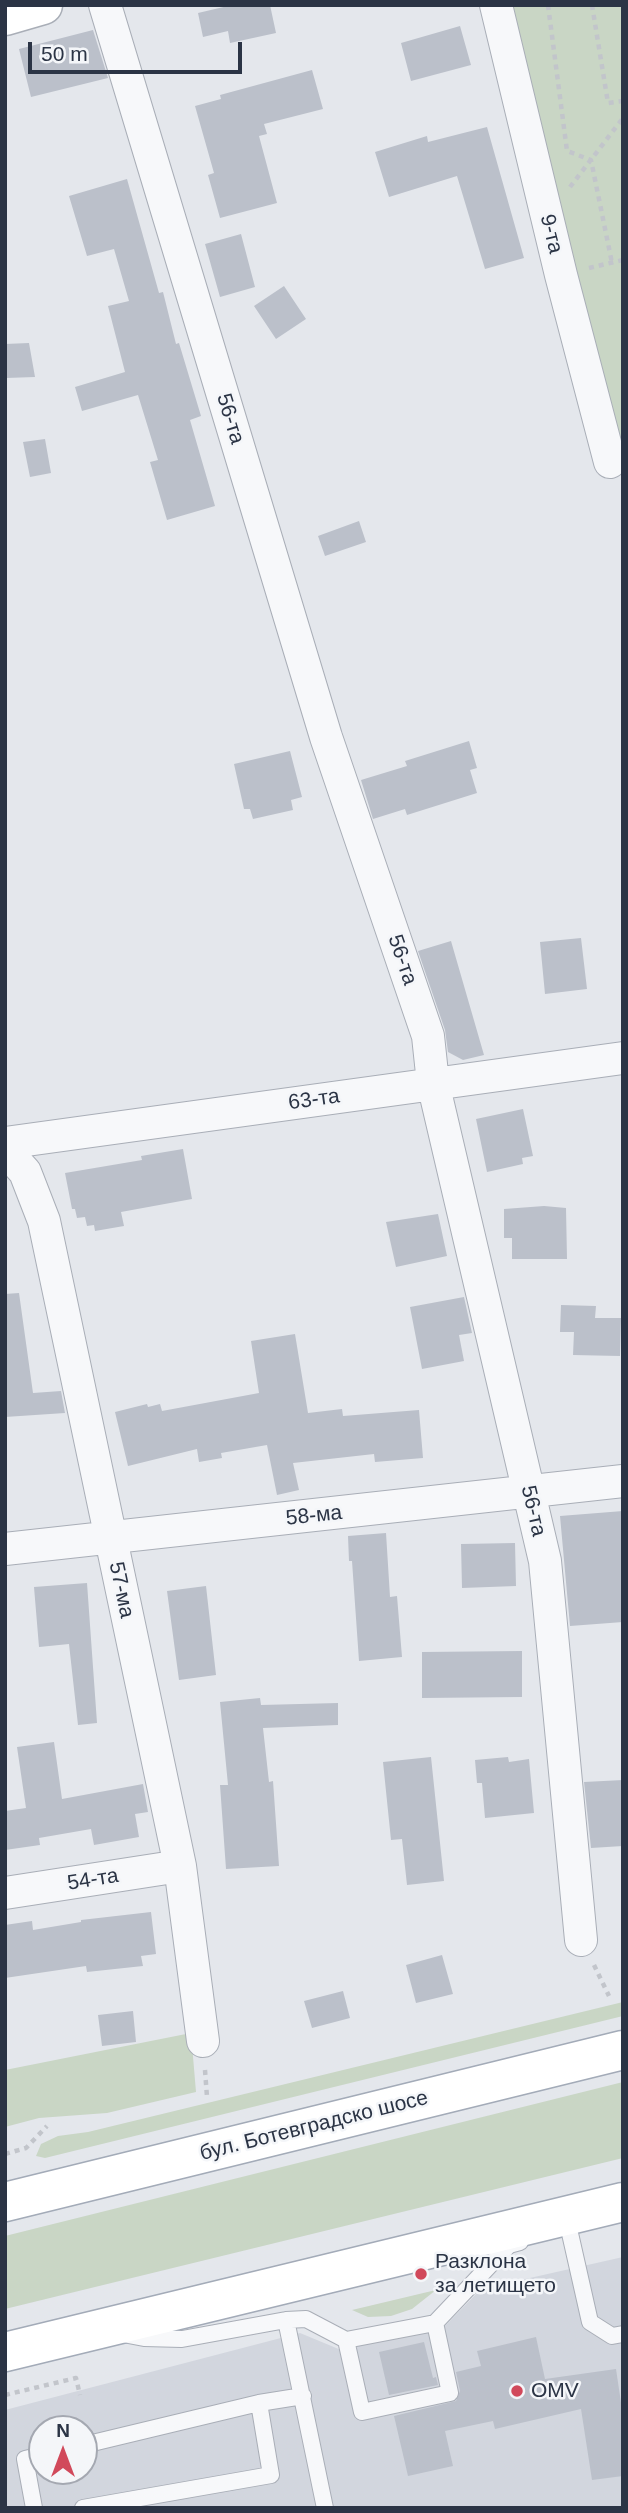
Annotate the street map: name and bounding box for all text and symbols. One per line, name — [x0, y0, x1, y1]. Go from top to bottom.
scale bar — [32, 28, 245, 72]
text: 50 m — [41, 42, 88, 65]
street label: 9-та — [534, 212, 568, 256]
street label: 56-та — [210, 391, 250, 447]
street label: 56-та — [382, 932, 422, 988]
street label: 63-та — [287, 1084, 341, 1116]
street label: 56-та — [515, 1483, 551, 1539]
street label: 58-ма — [285, 1501, 343, 1531]
street label: 57-ма — [103, 1560, 139, 1620]
street label: 54-та — [66, 1864, 120, 1896]
street label: бул. Ботевградско шосе — [197, 2085, 431, 2167]
place label: Разклона за летището — [435, 2249, 556, 2299]
marker: Разклона за летището — [413, 2266, 429, 2282]
place label: OMV — [531, 2378, 579, 2404]
marker: OMV — [509, 2383, 525, 2399]
north arrow — [28, 2415, 98, 2485]
text: N — [56, 2420, 70, 2441]

